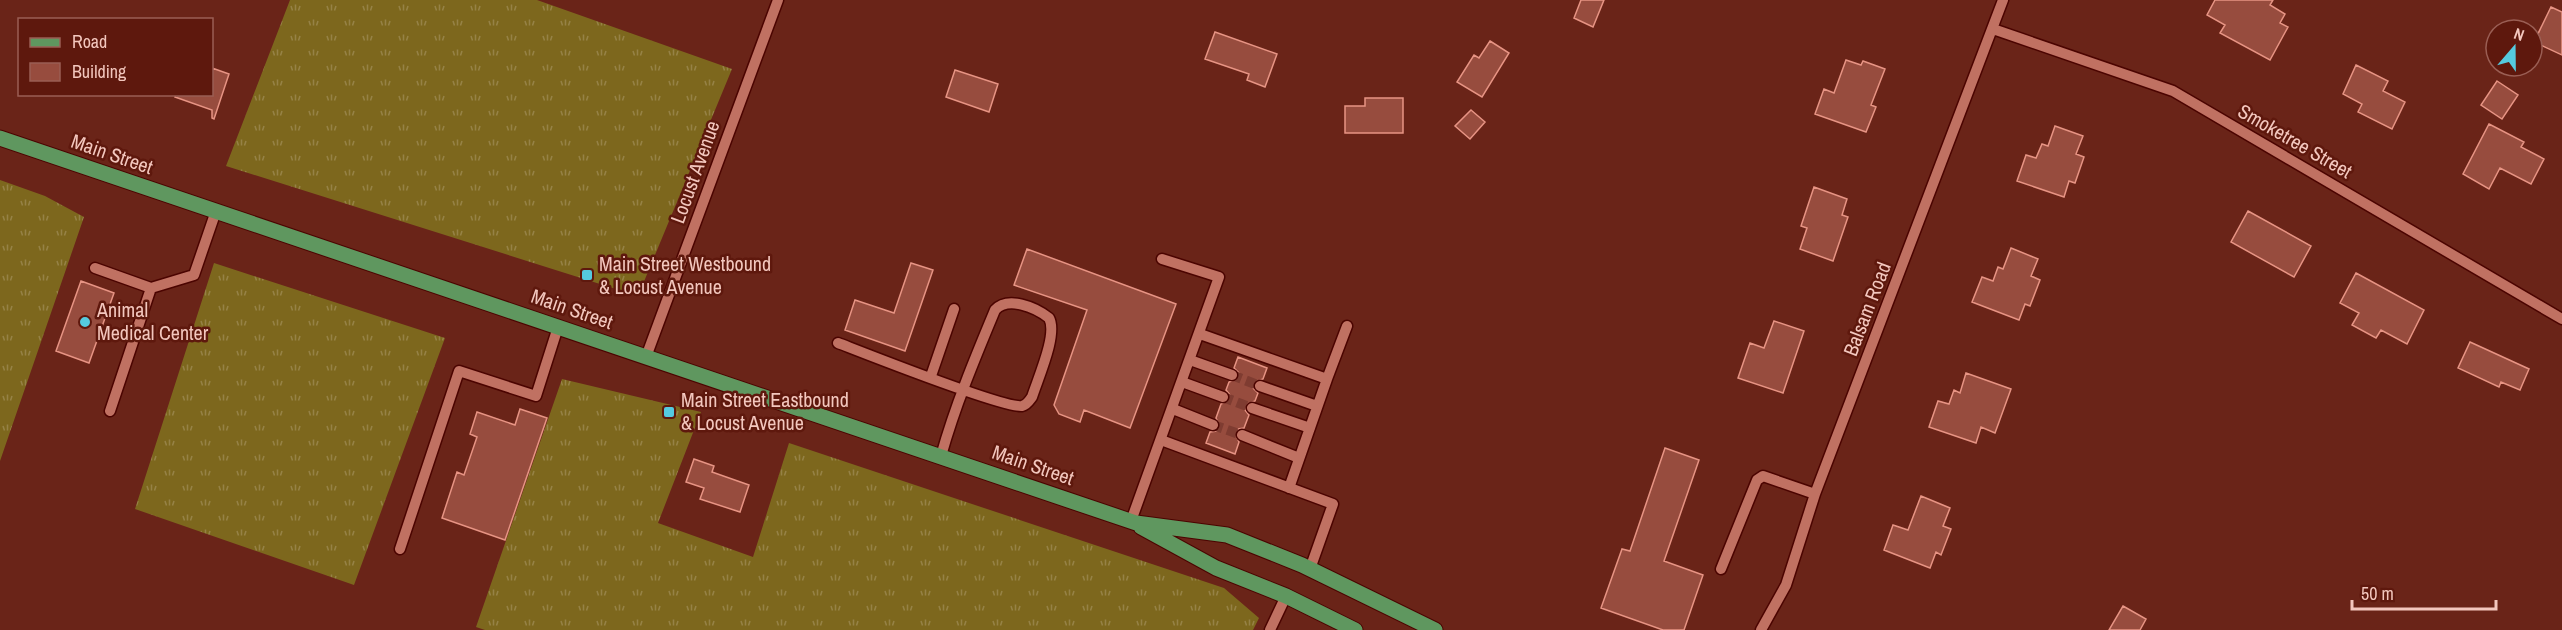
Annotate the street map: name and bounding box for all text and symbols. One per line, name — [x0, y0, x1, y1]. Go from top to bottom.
legend — [18, 18, 213, 96]
north arrow — [2484, 18, 2544, 78]
text: N — [2511, 22, 2527, 46]
text: Road — [72, 29, 107, 54]
text: Building — [72, 59, 127, 84]
street label: Smoketree Street — [2233, 97, 2358, 184]
street label: Locust Avenue — [663, 117, 726, 227]
street label: Main Street — [68, 127, 157, 180]
place label: Main Street Westbound & Locust Avenue — [599, 250, 771, 300]
street label: Balsam Road — [1836, 258, 1897, 360]
marker: Main Street Westbound & Locust Avenue — [580, 268, 594, 282]
street label: Main Street — [528, 282, 617, 335]
place label: Animal Medical Center — [96, 296, 209, 346]
marker: Animal Medical Center — [78, 315, 92, 329]
place label: Main Street Eastbound & Locust Avenue — [681, 386, 849, 436]
marker: Main Street Eastbound & Locust Avenue — [662, 405, 676, 419]
street label: Main Street — [989, 438, 1078, 491]
scale bar — [2352, 573, 2496, 611]
text: 50 m — [2361, 581, 2394, 606]

